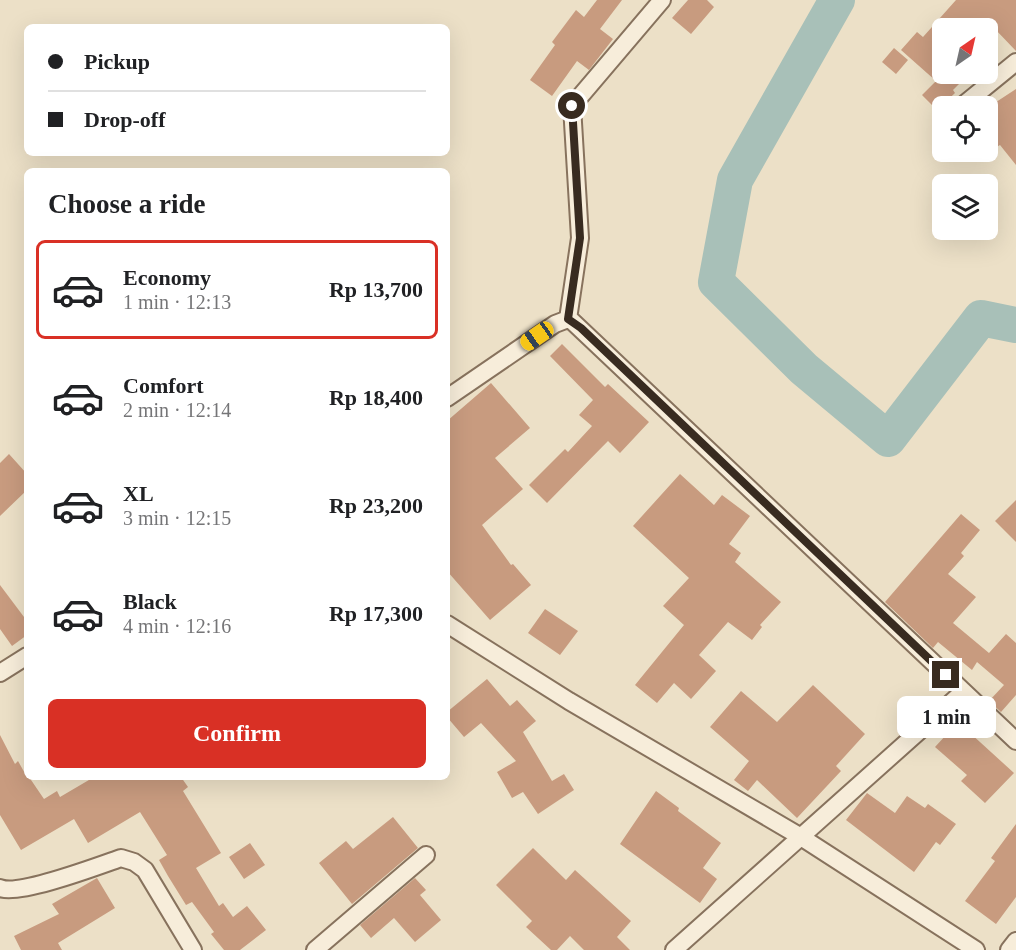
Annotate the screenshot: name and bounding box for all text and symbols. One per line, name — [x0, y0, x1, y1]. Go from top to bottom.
north arrow — [932, 18, 998, 84]
map controls — [932, 18, 998, 240]
text: Pickup — [84, 49, 150, 74]
route start — [558, 92, 585, 119]
button: locate — [932, 96, 998, 162]
text: Drop-off — [84, 107, 165, 132]
button: layers — [932, 174, 998, 240]
text: Choose a ride — [48, 189, 206, 219]
icon: car — [51, 263, 105, 317]
text: Economy — [123, 265, 211, 290]
text: Rp 13,700 — [329, 277, 423, 302]
text: 1 min · 12:13 — [123, 291, 231, 313]
car — [517, 318, 557, 354]
icon: car — [51, 371, 105, 425]
text: Comfort — [123, 373, 204, 398]
text: Rp 18,400 — [329, 385, 423, 410]
text: 2 min · 12:14 — [123, 399, 231, 421]
icon: car — [51, 479, 105, 533]
text: XL — [123, 481, 154, 506]
text: Rp 23,200 — [329, 493, 423, 518]
text: 3 min · 12:15 — [123, 507, 231, 529]
icon: car — [51, 587, 105, 641]
text: Black — [123, 589, 177, 614]
text: Rp 17,300 — [329, 601, 423, 626]
text: 4 min · 12:16 — [123, 615, 231, 637]
route end — [932, 661, 959, 688]
callout: 1 min — [896, 696, 996, 738]
button: Confirm — [48, 699, 426, 768]
text: 1 min — [922, 706, 971, 728]

